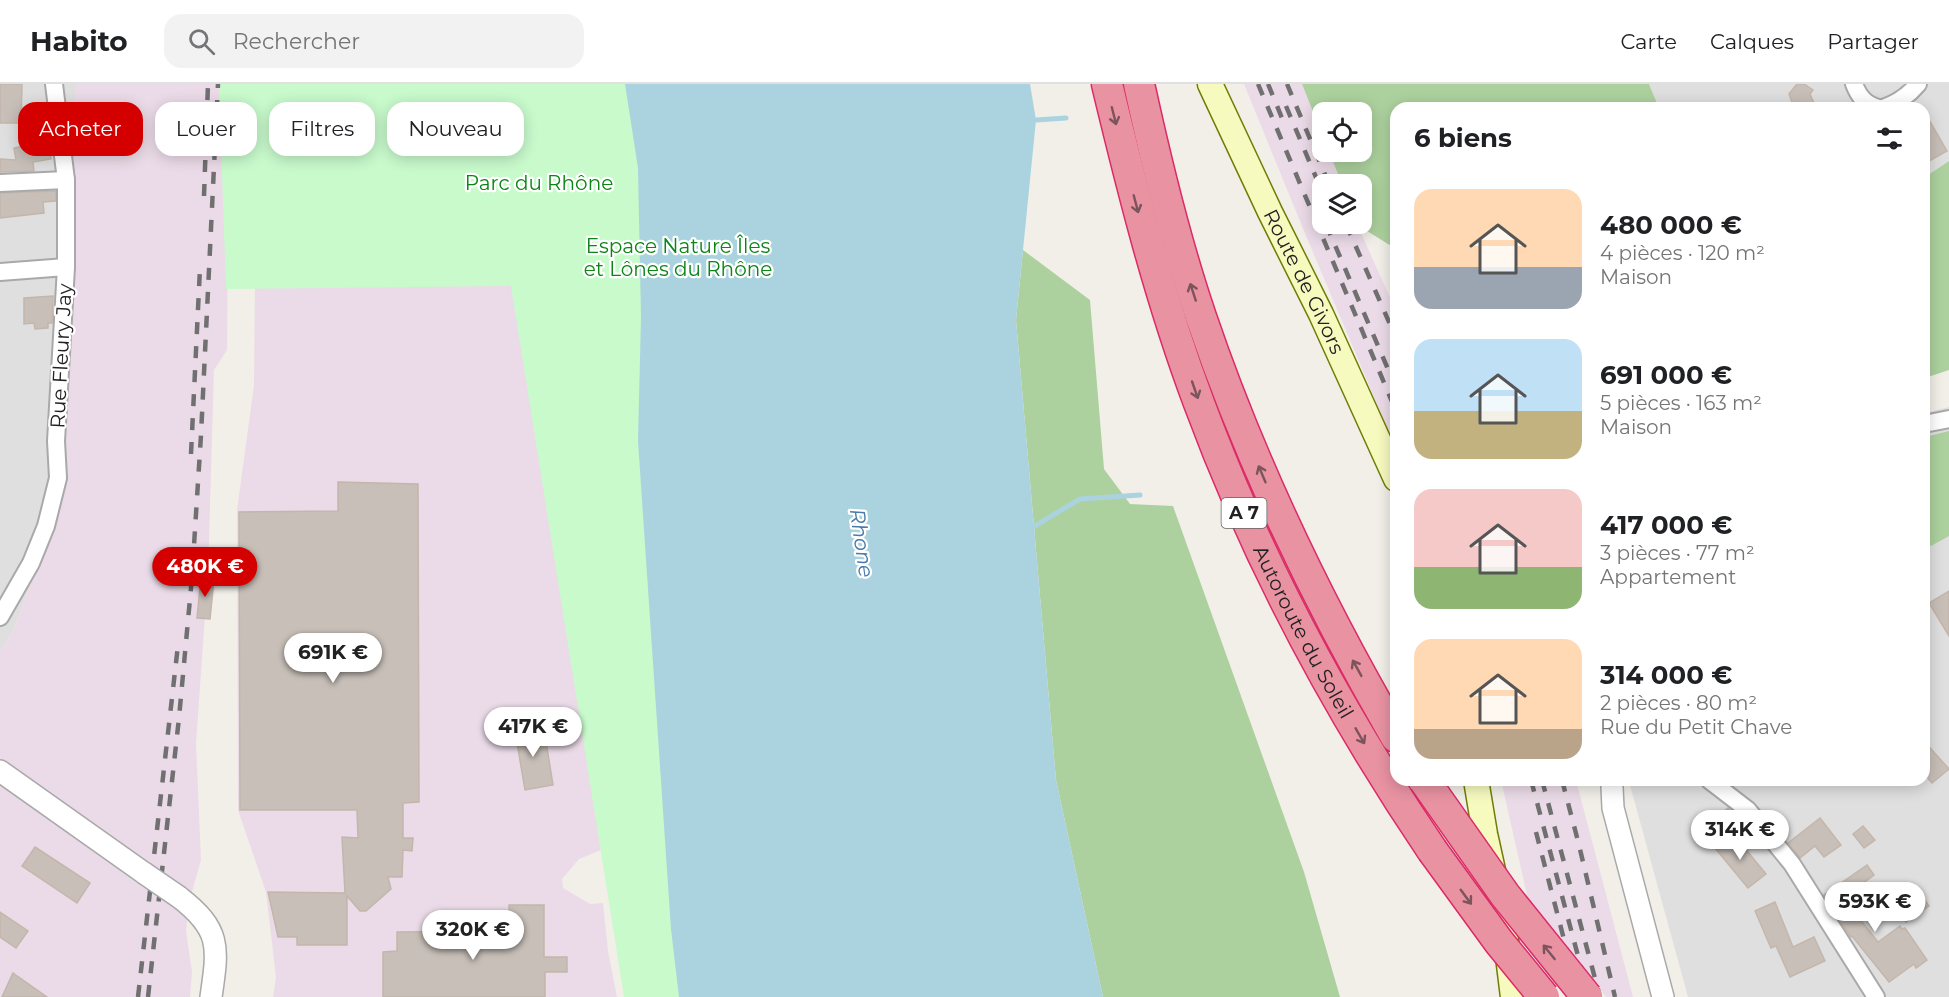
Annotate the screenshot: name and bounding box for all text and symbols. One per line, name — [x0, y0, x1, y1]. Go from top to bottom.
search box — [164, 14, 584, 68]
text: Habito — [30, 24, 128, 58]
icon: search — [185, 25, 218, 58]
text: Rechercher — [233, 28, 360, 55]
text: Carte — [1620, 29, 1677, 54]
text: Calques — [1710, 29, 1794, 54]
text: Partager — [1827, 29, 1919, 54]
chip: Acheter — [18, 102, 143, 156]
chip: Louer — [155, 102, 257, 156]
chip: Filtres — [269, 102, 375, 156]
chip: Nouveau — [387, 102, 524, 156]
map controls — [1312, 102, 1372, 234]
button: locate — [1312, 102, 1372, 162]
one-way arrow — [1109, 106, 1121, 125]
text: 6 biens — [1414, 122, 1512, 154]
icon: filters — [1873, 122, 1906, 155]
park label: Parc du Rhône — [465, 171, 613, 195]
button: layers — [1312, 174, 1372, 234]
one-way arrow — [1131, 194, 1142, 213]
street label: Route de Givors — [1259, 205, 1350, 358]
text: 480 000 € — [1600, 209, 1742, 241]
icon: home — [1462, 213, 1534, 285]
park label: Espace Nature Îles et Lônes du Rhône — [584, 234, 772, 281]
text: 4 pièces · 120 m² — [1600, 241, 1765, 265]
text: Maison — [1600, 265, 1672, 289]
street label: Rue Fleury Jay — [45, 283, 77, 429]
one-way arrow — [1187, 283, 1198, 302]
text: 691 000 € — [1600, 359, 1732, 391]
icon: home — [1462, 363, 1534, 435]
one-way arrow — [1190, 380, 1201, 399]
text: 5 pièces · 163 m² — [1600, 391, 1762, 415]
text: Maison — [1600, 415, 1672, 439]
one-way arrow — [1255, 466, 1267, 484]
road number: A 7 — [1222, 498, 1266, 528]
water label: Rhone — [845, 507, 879, 579]
text: 417 000 € — [1600, 509, 1732, 541]
icon: home — [1462, 513, 1534, 585]
text: 3 pièces · 77 m² — [1600, 541, 1755, 565]
street label: Autoroute du Soleil — [1248, 542, 1359, 723]
pin: 480K € — [156, 547, 254, 598]
text: 480K € — [166, 554, 244, 578]
text: Appartement — [1600, 565, 1736, 589]
pin: 691K € — [284, 633, 382, 684]
text: 691K € — [298, 640, 368, 664]
text: 314 000 € — [1600, 659, 1732, 691]
one-way arrow — [1351, 660, 1363, 677]
icon: home — [1462, 663, 1534, 735]
text: 2 pièces · 80 m² — [1600, 691, 1757, 715]
pin: 417K € — [484, 707, 582, 758]
text: 417K € — [498, 714, 568, 738]
text: Rue du Petit Chave — [1600, 715, 1792, 739]
one-way arrow — [1355, 727, 1367, 744]
pin: 314K € — [1691, 810, 1789, 861]
text: 314K € — [1705, 817, 1775, 841]
pin: 593K € — [1826, 882, 1924, 933]
one-way arrow — [1459, 889, 1472, 905]
text: 593K € — [1839, 889, 1911, 913]
pin: 320K € — [424, 910, 522, 961]
text: 320K € — [436, 917, 510, 941]
one-way arrow — [1543, 944, 1556, 960]

